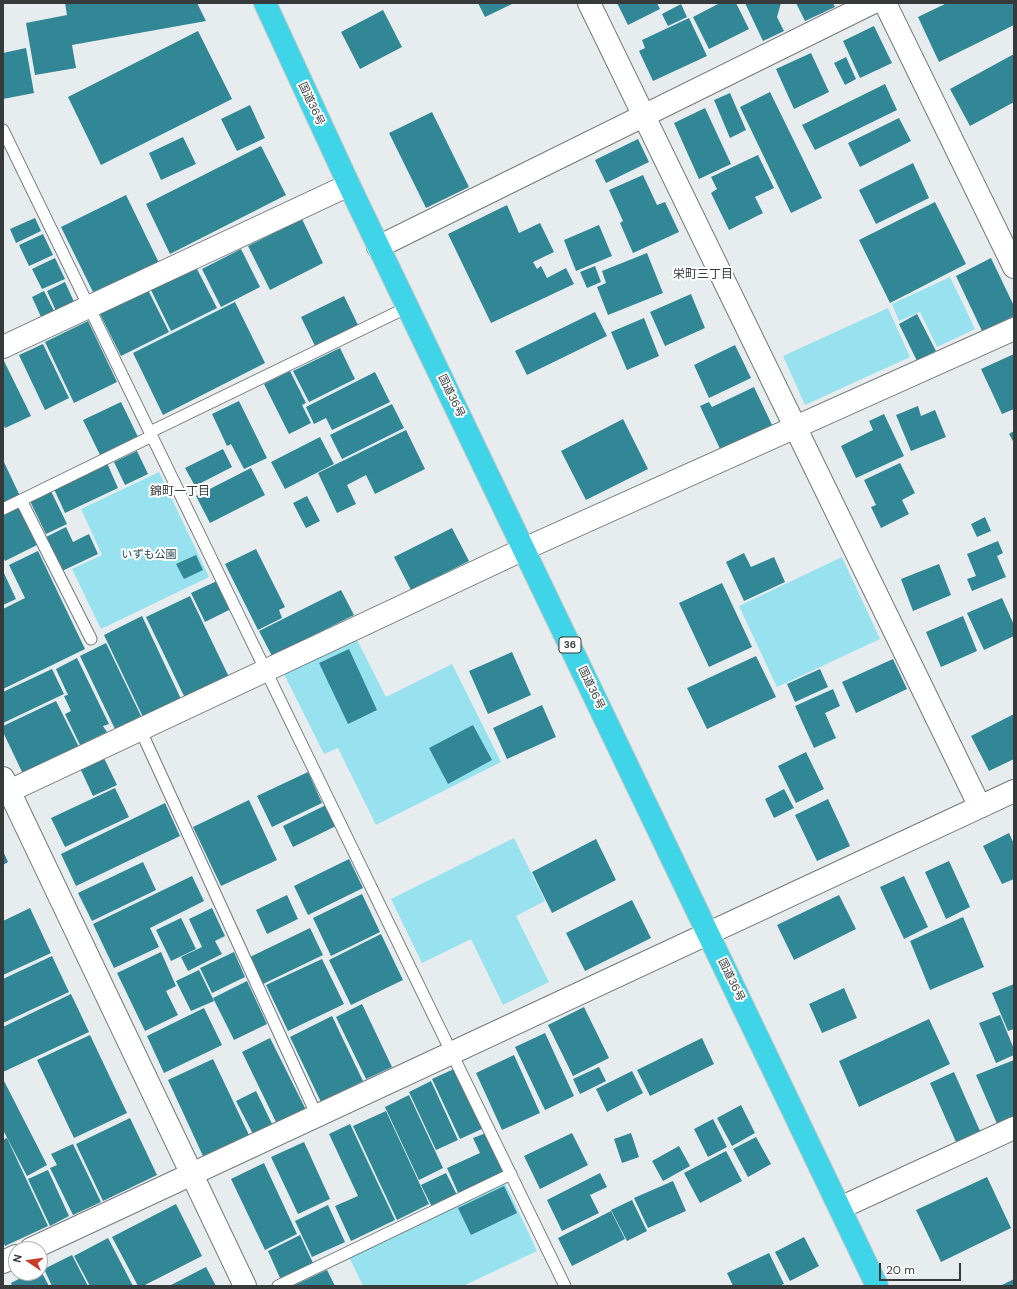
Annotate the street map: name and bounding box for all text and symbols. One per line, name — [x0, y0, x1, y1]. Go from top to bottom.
street label: 国道36号 — [295, 80, 327, 128]
district label: 栄町三丁目 — [673, 268, 733, 282]
street label: 国道36号 — [435, 372, 467, 420]
district label: 錦町一丁目 — [150, 485, 210, 499]
park label: いずも公園 — [122, 548, 176, 562]
road number: 36 — [559, 637, 581, 653]
street label: 国道36号 — [575, 664, 607, 712]
street label: 国道36号 — [715, 956, 747, 1004]
north arrow — [8, 1241, 48, 1281]
text: N — [10, 1253, 25, 1264]
scale bar — [881, 1255, 963, 1281]
text: 20 m — [886, 1262, 915, 1278]

